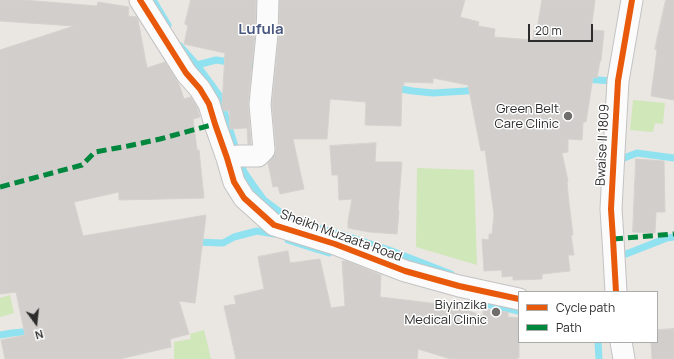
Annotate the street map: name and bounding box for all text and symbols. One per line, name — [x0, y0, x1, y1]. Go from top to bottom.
scale bar — [530, 16, 595, 42]
district label: Lufula — [238, 21, 284, 39]
text: 20 m — [535, 22, 562, 39]
place label: Green Belt Care Clinic — [494, 101, 559, 132]
street label: Bwaise II 1809 — [593, 104, 613, 186]
marker: Green Belt Care Clinic — [562, 110, 574, 122]
street label: Sheikh Muzaata Road — [278, 207, 404, 265]
legend — [518, 291, 658, 343]
place label: Biyinzika Medical Clinic — [404, 297, 487, 328]
text: Cycle path — [556, 299, 615, 316]
north arrow — [16, 303, 56, 343]
marker: Biyinzika Medical Clinic — [490, 306, 502, 318]
text: Path — [556, 319, 582, 336]
text: N — [33, 327, 45, 343]

